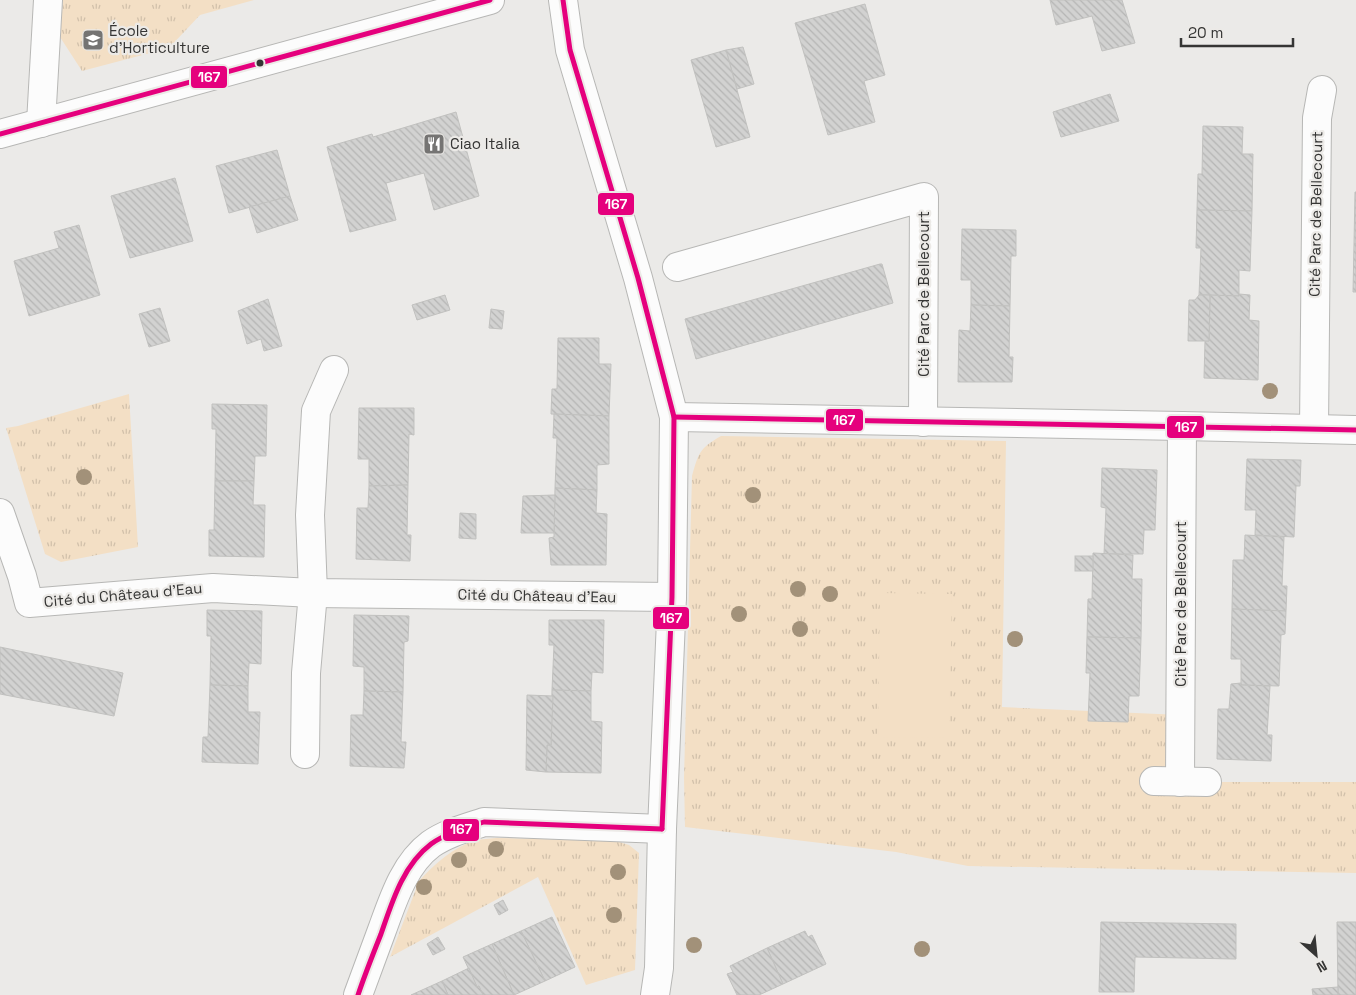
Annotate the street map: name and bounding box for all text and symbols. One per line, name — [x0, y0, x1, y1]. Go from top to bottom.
scale bar — [1181, 15, 1294, 47]
place label: École d'Horticulture — [109, 21, 210, 57]
text: 20 m — [1188, 23, 1223, 42]
school or university icon: École d'Horticulture — [81, 28, 105, 52]
unlabelled marker — [255, 58, 265, 68]
line badge: 167 — [190, 65, 228, 89]
text: 167 — [198, 68, 220, 86]
street label: Cité Parc de Bellecourt — [1305, 131, 1326, 297]
restaurant icon: Ciao Italia — [422, 132, 446, 156]
place label: Ciao Italia — [450, 134, 520, 153]
line badge: 167 — [597, 192, 635, 216]
text: 167 — [605, 195, 627, 213]
street label: Cité Parc de Bellecourt — [914, 211, 933, 377]
line badge: 167 — [825, 408, 864, 432]
text: 167 — [833, 411, 855, 429]
line badge: 167 — [1166, 415, 1205, 439]
text: 167 — [1175, 418, 1197, 436]
street label: Cité Parc de Bellecourt — [1171, 521, 1190, 687]
street label: Cité du Château d'Eau — [43, 578, 203, 611]
street label: Cité du Château d'Eau — [457, 585, 617, 606]
line badge: 167 — [652, 606, 690, 630]
text: 167 — [660, 609, 682, 627]
line badge: 167 — [442, 818, 480, 842]
text: 167 — [450, 820, 472, 838]
north arrow — [1291, 930, 1341, 980]
text: N — [1314, 956, 1330, 977]

